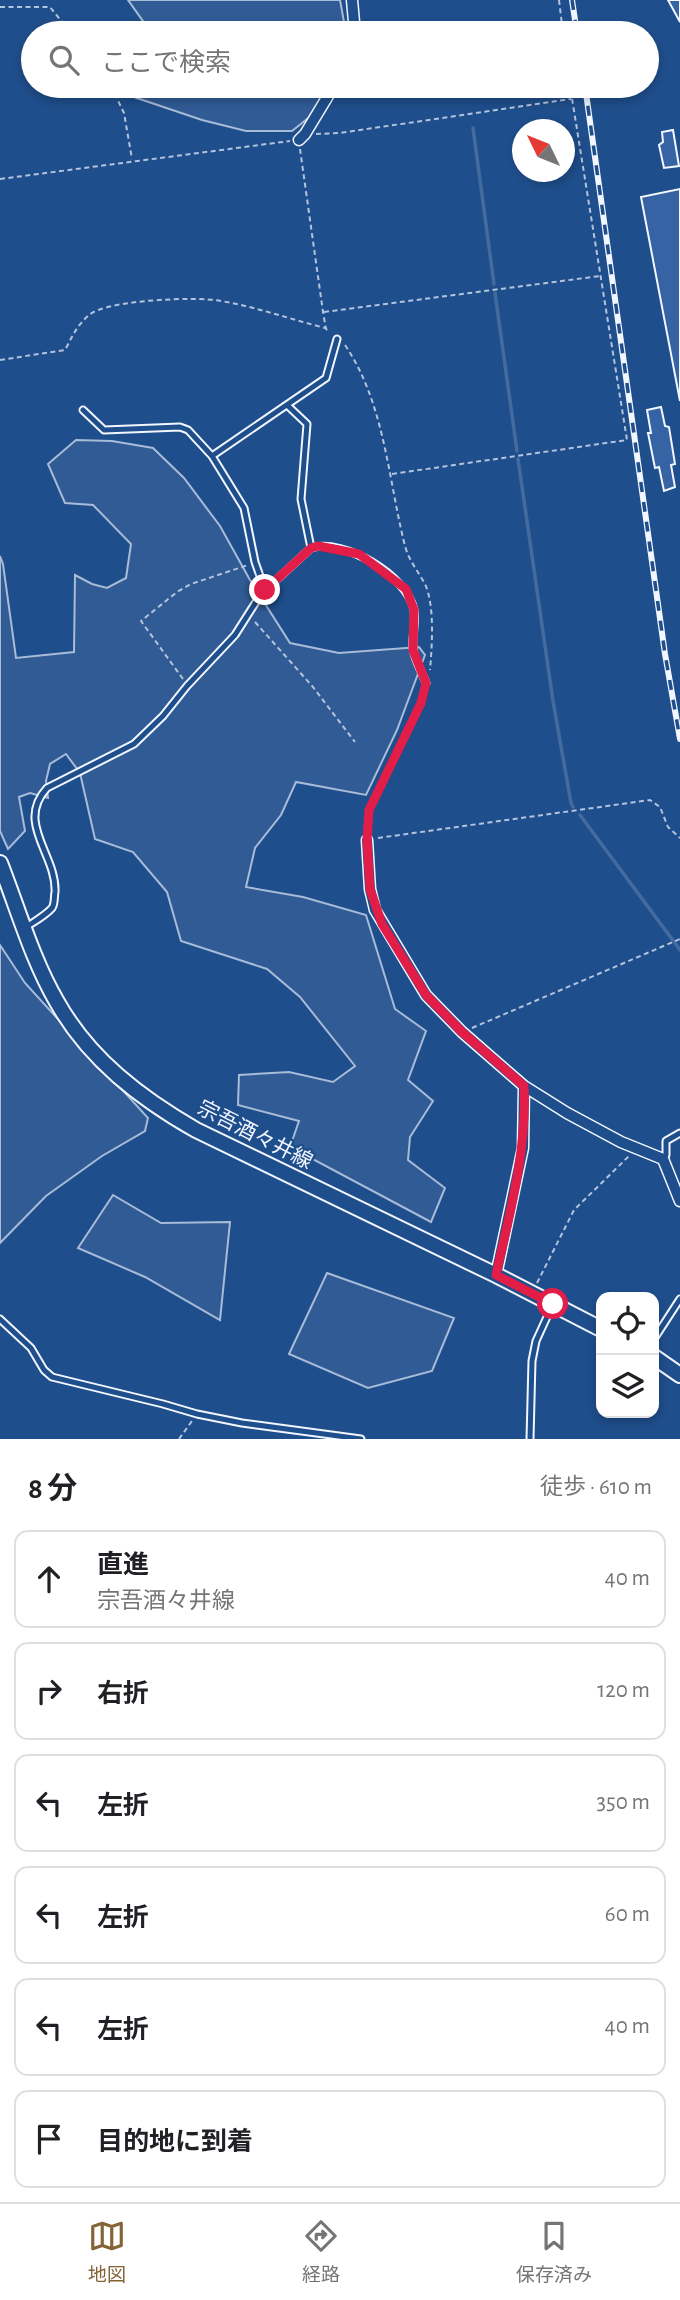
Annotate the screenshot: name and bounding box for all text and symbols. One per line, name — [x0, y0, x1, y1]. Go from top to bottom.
search box — [21, 21, 659, 98]
icon: search — [45, 41, 83, 79]
text: ここで検索 — [101, 50, 231, 76]
north arrow — [512, 119, 575, 182]
route end — [249, 574, 280, 605]
street label: 宗吾酒々井線 — [194, 1096, 316, 1173]
route start — [537, 1288, 568, 1319]
map controls — [596, 1292, 659, 1418]
button: locate — [596, 1292, 659, 1355]
button: layers — [596, 1355, 659, 1418]
text: 8 分 — [28, 1474, 77, 1504]
text: 徒歩 · 610 m — [540, 1476, 652, 1499]
text: 直進 — [97, 1552, 149, 1578]
icon: ahead — [30, 1560, 68, 1598]
text: 40 m — [605, 1567, 650, 1590]
text: 宗吾酒々井線 — [97, 1590, 235, 1613]
icon: right — [30, 1672, 68, 1710]
text: 120 m — [597, 1679, 650, 1702]
text: 右折 — [97, 1681, 149, 1707]
icon: left — [30, 1784, 68, 1822]
text: 350 m — [597, 1791, 650, 1814]
text: 左折 — [97, 1793, 149, 1819]
icon: left — [30, 1896, 68, 1934]
text: 60 m — [605, 1903, 650, 1926]
text: 左折 — [97, 1905, 149, 1931]
icon: left — [30, 2008, 68, 2046]
text: 40 m — [605, 2015, 650, 2038]
text: 左折 — [97, 2017, 149, 2043]
icon: arrive — [30, 2120, 68, 2158]
text: 目的地に到着 — [97, 2129, 253, 2155]
tab: 地図 — [88, 2217, 126, 2287]
tab: 経路 — [302, 2217, 340, 2287]
tab: 保存済み — [516, 2217, 592, 2287]

